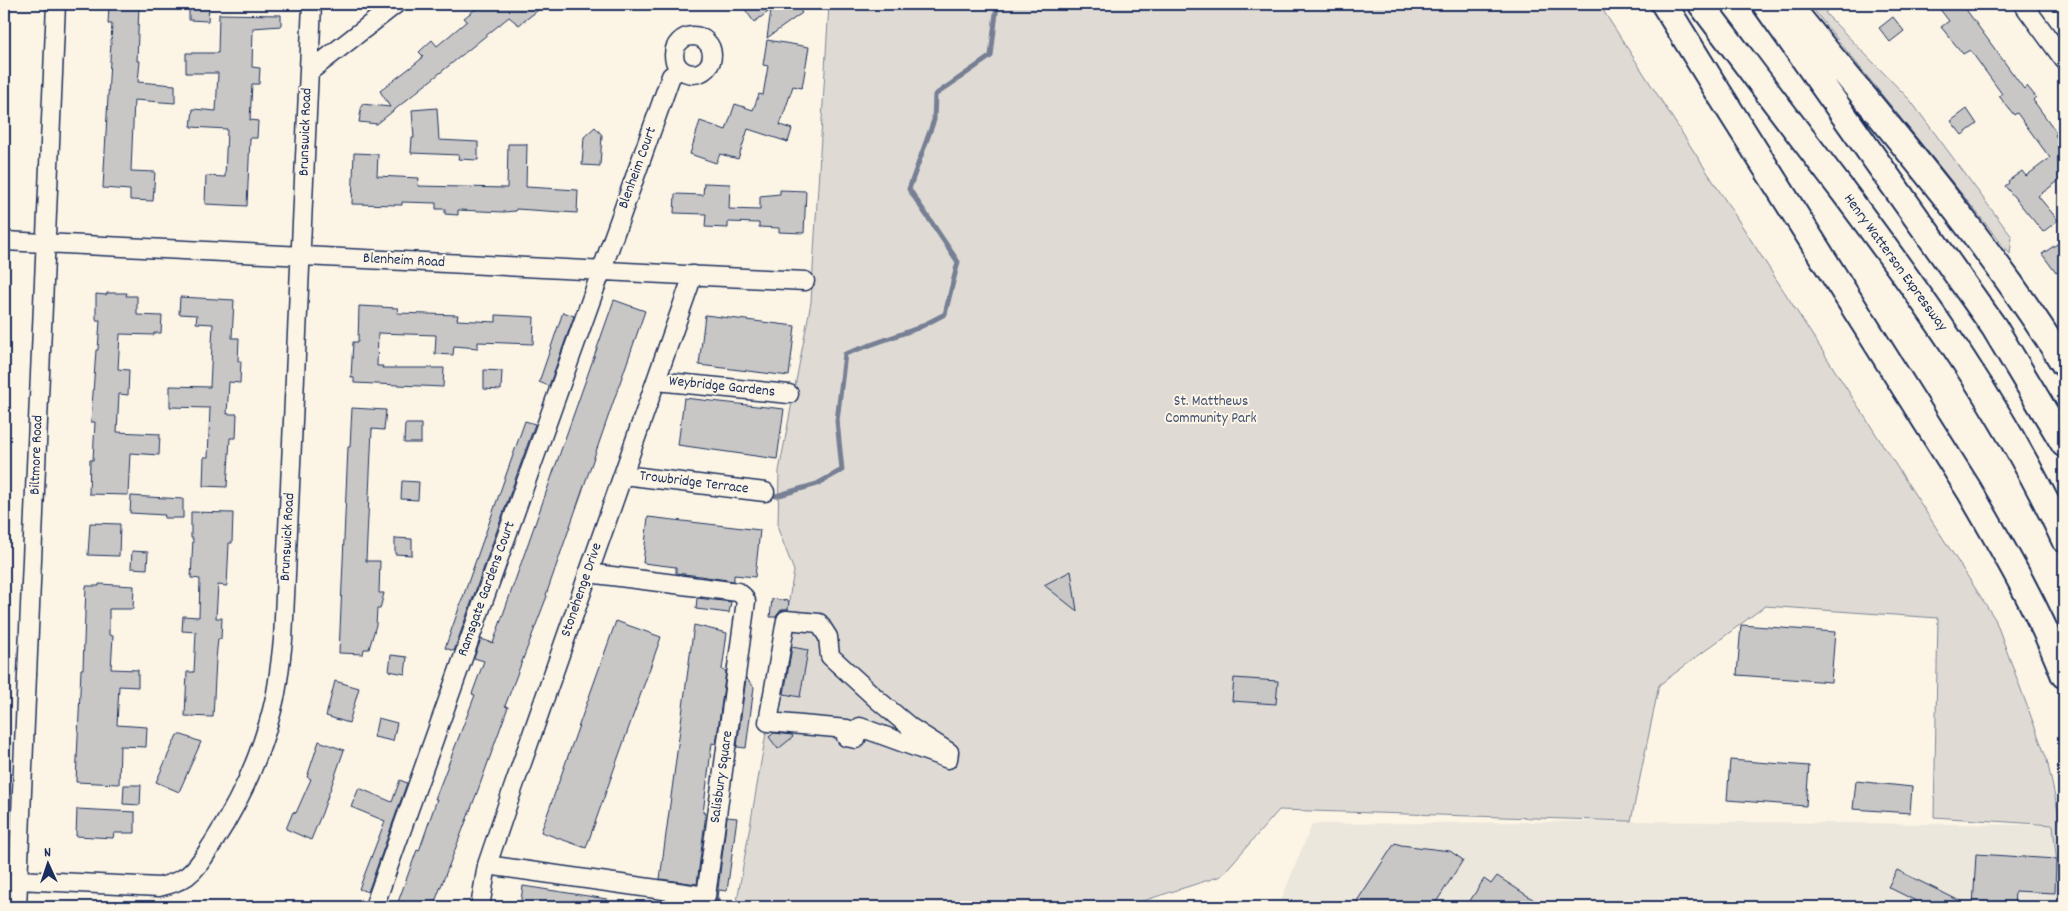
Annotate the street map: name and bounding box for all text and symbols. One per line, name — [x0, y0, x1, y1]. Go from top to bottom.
street label: Brunswick Road — [293, 87, 319, 177]
street label: Blenheim Court — [613, 123, 663, 212]
street label: Henry Watterson Expressway — [1837, 190, 1953, 337]
street label: Blenheim Road — [362, 248, 446, 274]
street label: Weybridge Gardens — [668, 370, 776, 404]
park label: St. Matthews Community Park — [1165, 391, 1257, 430]
street label: Biltmore Road — [25, 415, 49, 495]
street label: Trowbridge Terrace — [638, 465, 750, 501]
street label: Brunswick Road — [275, 492, 301, 582]
street label: Ramsgate Gardens Court — [452, 518, 522, 660]
street label: Stonehenge Drive — [556, 540, 609, 640]
street label: Salisbury Square — [705, 729, 739, 825]
north arrow — [22, 838, 72, 888]
text: N — [43, 843, 51, 863]

